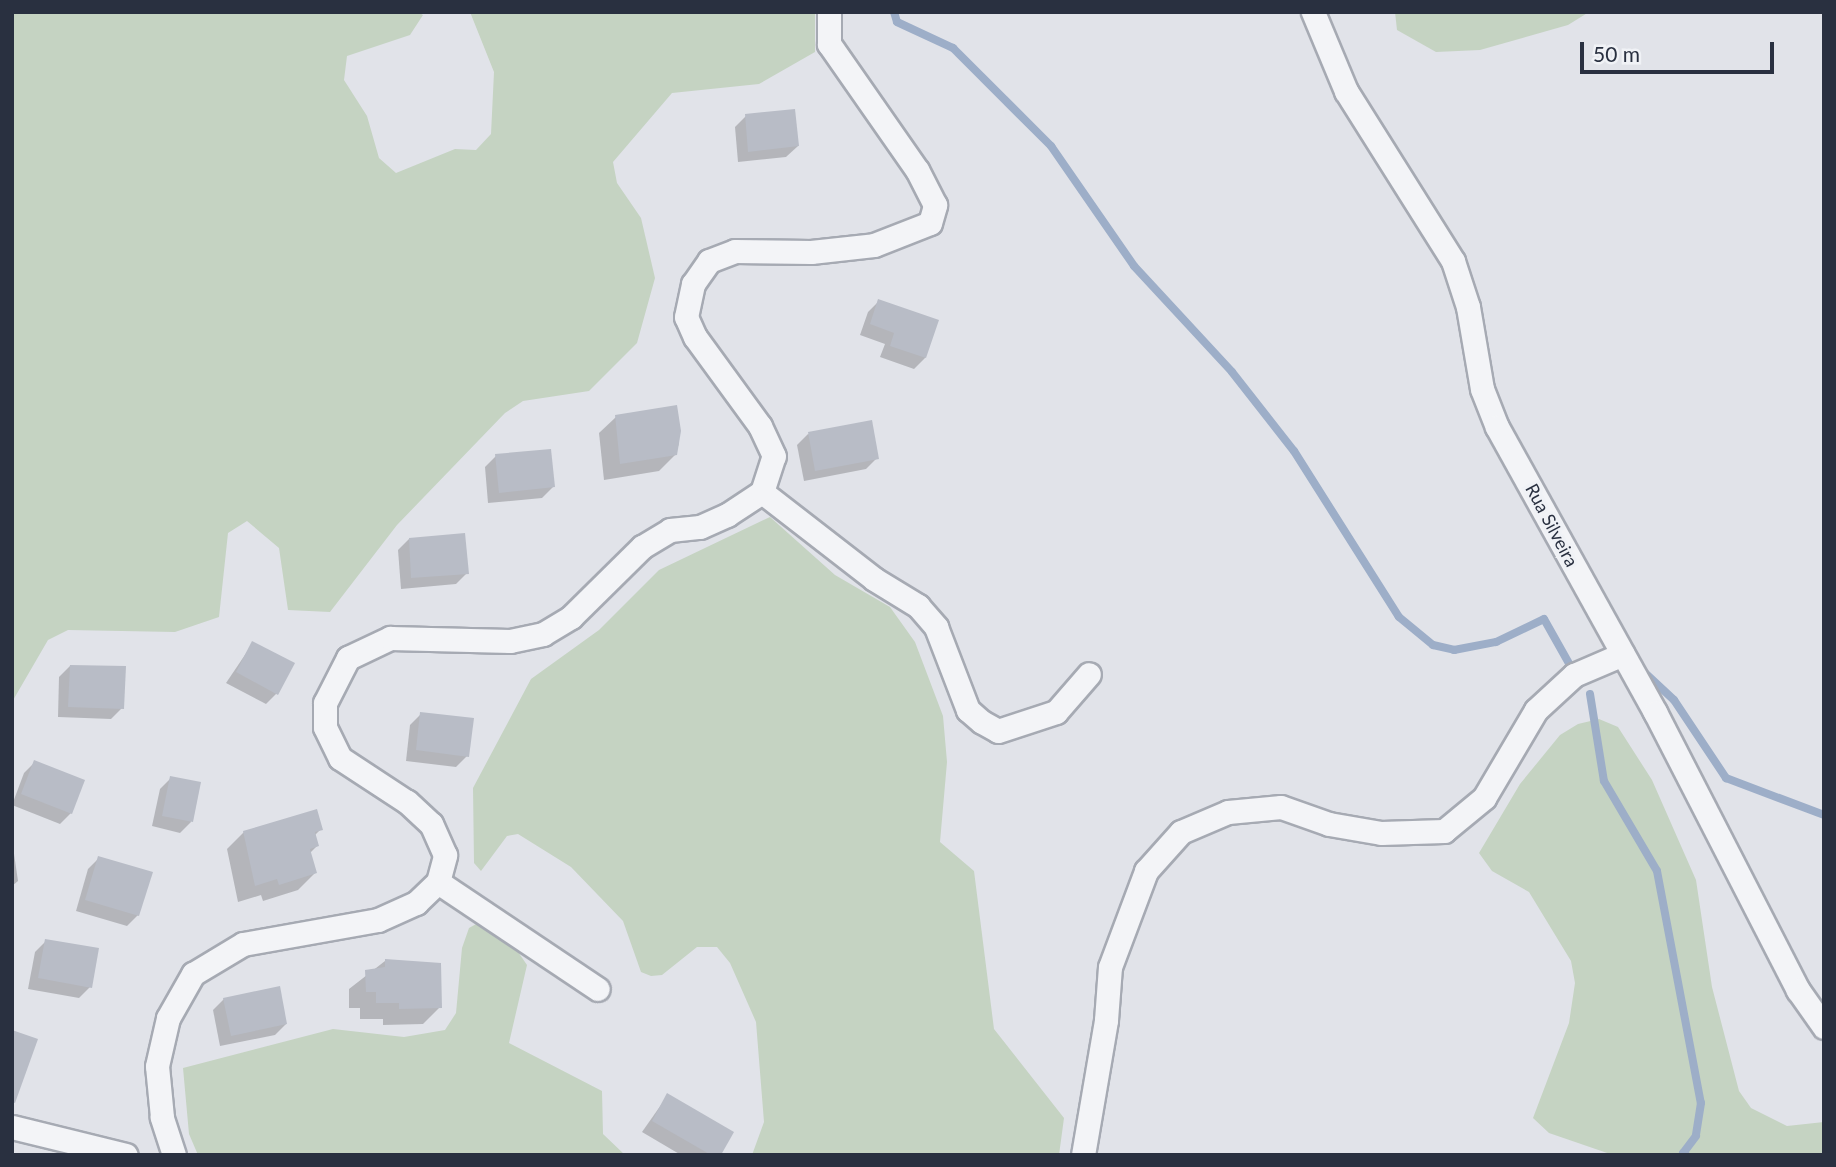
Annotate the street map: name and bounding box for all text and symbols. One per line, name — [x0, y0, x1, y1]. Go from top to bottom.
scale bar — [1584, 28, 1778, 72]
text: 50 m — [1593, 41, 1640, 66]
street label: Rua Silveira — [1521, 480, 1583, 570]

